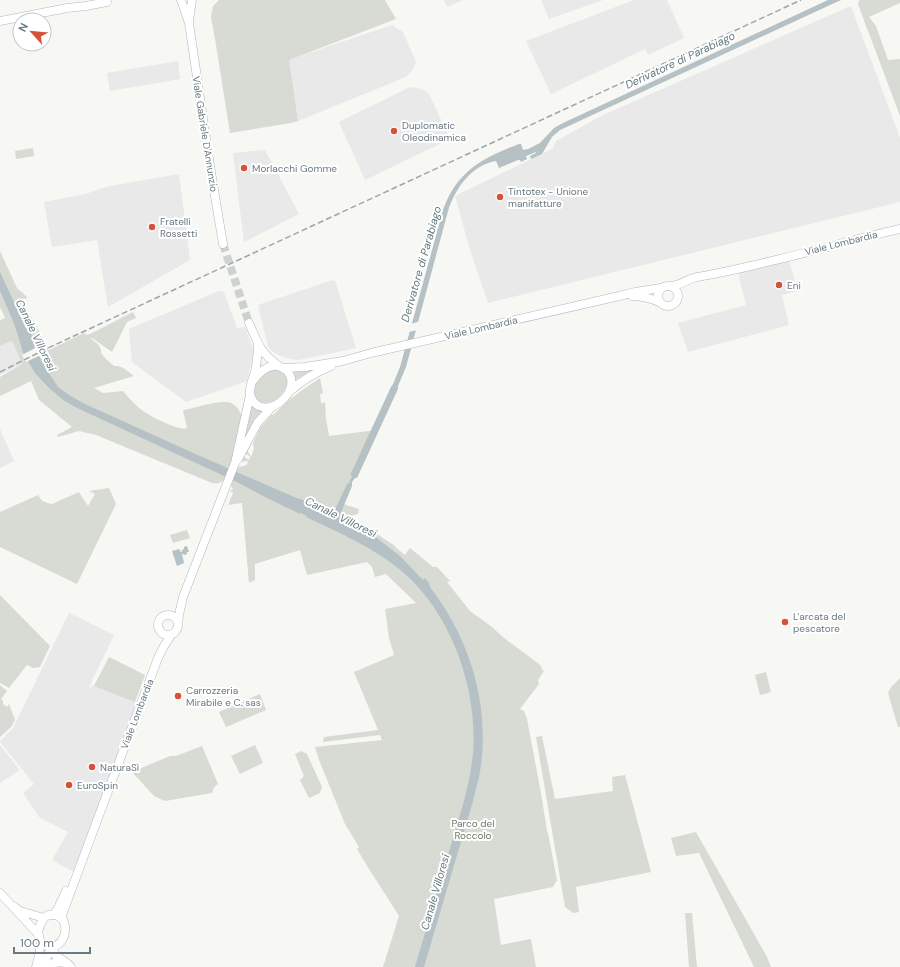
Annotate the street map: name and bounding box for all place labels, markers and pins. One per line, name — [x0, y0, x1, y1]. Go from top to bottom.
place label: Duplomatic Oleodinamica — [402, 119, 466, 144]
marker: Duplomatic Oleodinamica — [389, 126, 399, 136]
place label: Morlacchi Gomme — [252, 162, 337, 175]
marker: Morlacchi Gomme — [239, 163, 249, 173]
place label: Tintotex - Unione manifatture — [508, 185, 589, 210]
marker: Tintotex - Unione manifatture — [495, 192, 505, 202]
place label: Fratelli Rossetti — [160, 215, 197, 240]
marker: Fratelli Rossetti — [147, 222, 157, 232]
place label: Eni — [787, 279, 801, 292]
marker: Eni — [774, 280, 784, 290]
place label: L'arcata del pescatore — [793, 610, 845, 635]
marker: L'arcata del pescatore — [780, 617, 790, 627]
place label: Carrozzeria Mirabile e C. sas — [186, 684, 261, 709]
marker: Carrozzeria Mirabile e C. sas — [173, 691, 183, 701]
place label: NaturaSì — [100, 761, 140, 774]
marker: NaturaSì — [87, 762, 97, 772]
place label: EuroSpin — [77, 779, 118, 792]
marker: EuroSpin — [64, 780, 74, 790]

